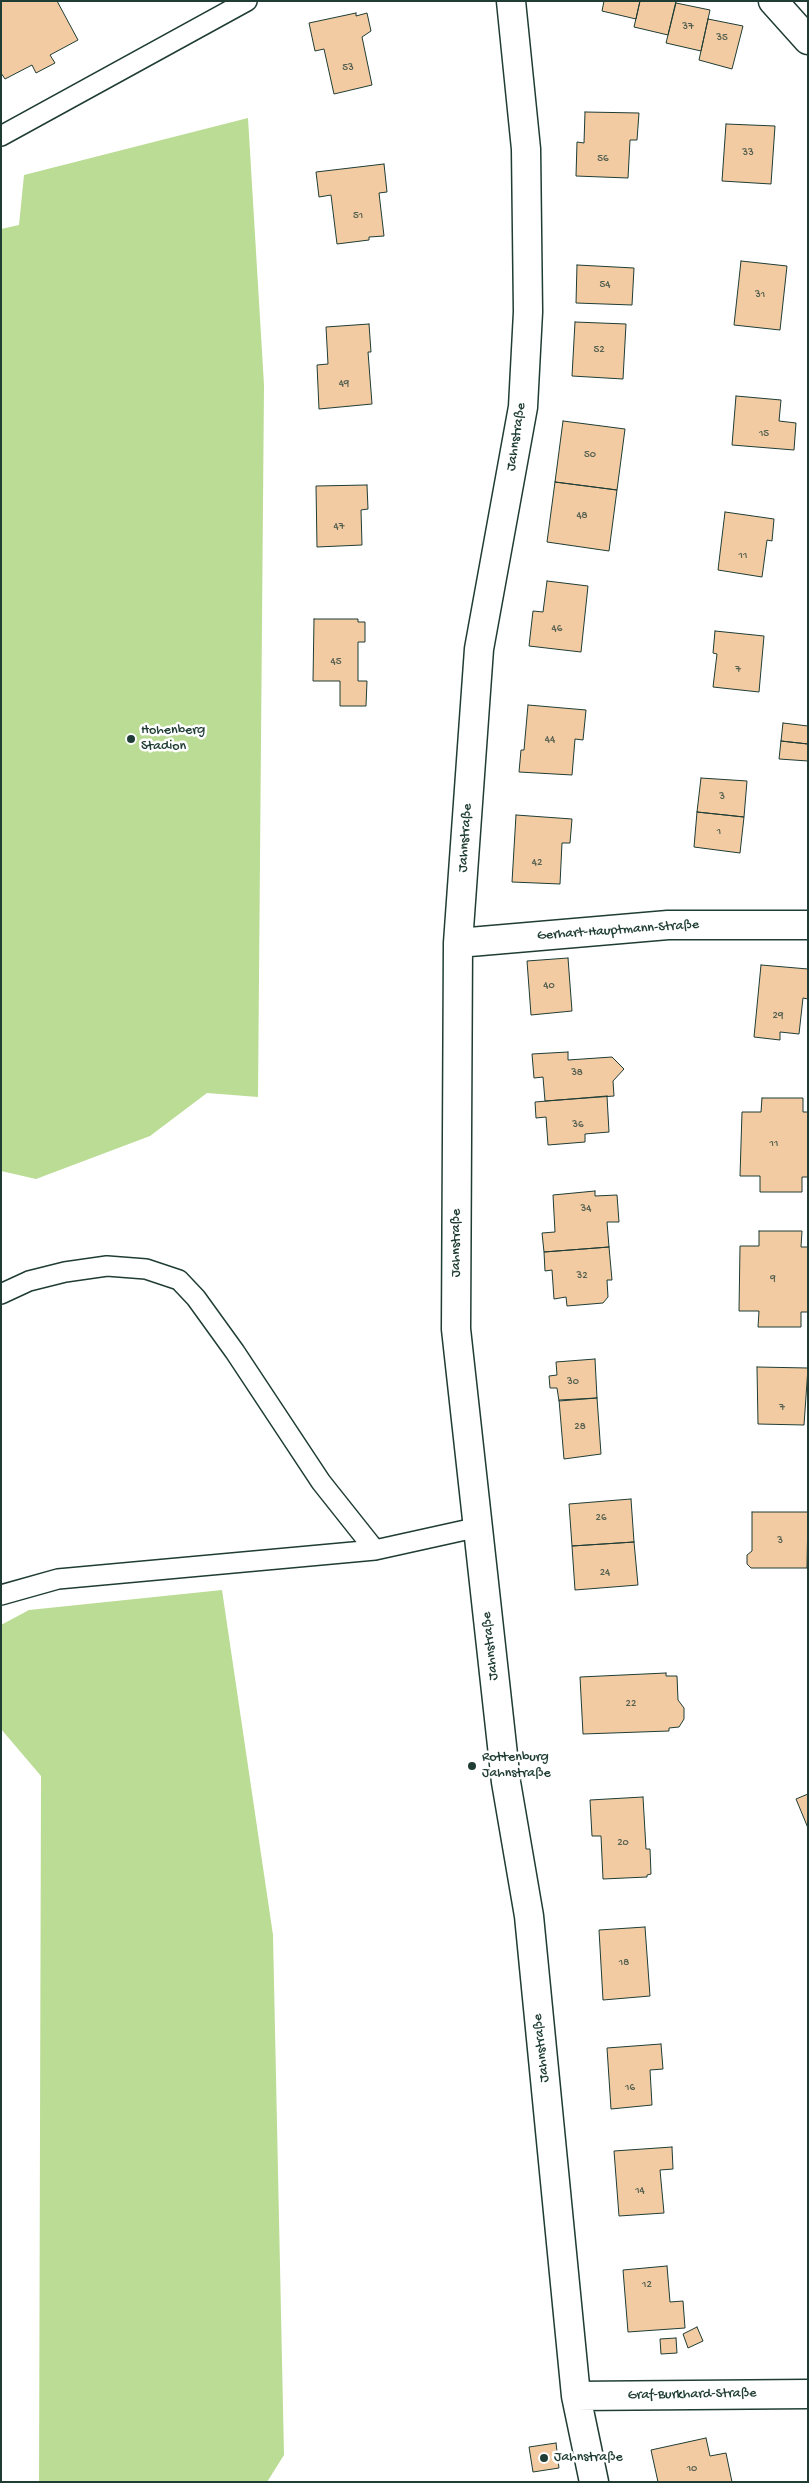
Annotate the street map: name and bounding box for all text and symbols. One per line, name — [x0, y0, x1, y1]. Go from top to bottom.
house number: 37 — [682, 20, 694, 34]
house number: 35 — [716, 31, 728, 45]
house number: 53 — [342, 61, 354, 75]
house number: 33 — [742, 146, 754, 160]
house number: 56 — [597, 152, 609, 166]
house number: 51 — [353, 209, 363, 223]
house number: 54 — [600, 278, 610, 292]
house number: 31 — [755, 288, 765, 302]
house number: 52 — [593, 343, 605, 357]
house number: 49 — [339, 377, 349, 391]
street label: Jahnstraße — [503, 402, 531, 472]
house number: 15 — [759, 427, 769, 441]
house number: 50 — [584, 448, 596, 462]
house number: 48 — [576, 509, 588, 523]
house number: 47 — [334, 520, 344, 534]
house number: 11 — [739, 549, 747, 563]
house number: 46 — [552, 622, 562, 636]
house number: 45 — [331, 655, 341, 669]
house number: 7 — [735, 663, 741, 677]
place label: Hohenberg Stadion — [141, 723, 205, 756]
marker: Hohenberg Stadion — [125, 733, 137, 745]
house number: 44 — [545, 733, 555, 747]
house number: 3 — [719, 790, 725, 804]
street label: Jahnstraße — [455, 803, 477, 873]
house number: 1 — [717, 825, 721, 839]
house number: 42 — [532, 856, 542, 870]
street label: Gerhart-Hauptmann-Straße — [536, 917, 700, 945]
house number: 40 — [543, 979, 555, 993]
house number: 29 — [773, 1009, 783, 1023]
house number: 38 — [571, 1066, 583, 1080]
house number: 36 — [572, 1118, 584, 1132]
house number: 11 — [770, 1137, 778, 1151]
house number: 34 — [581, 1202, 591, 1216]
street label: Jahnstraße — [449, 1209, 465, 1277]
house number: 32 — [576, 1269, 588, 1283]
house number: 9 — [770, 1272, 776, 1286]
house number: 30 — [567, 1375, 579, 1389]
house number: 7 — [779, 1401, 785, 1415]
house number: 28 — [574, 1420, 586, 1434]
house number: 26 — [596, 1511, 606, 1525]
house number: 3 — [777, 1534, 783, 1548]
house number: 24 — [600, 1566, 610, 1580]
street label: Jahnstraße — [479, 1611, 503, 1681]
house number: 22 — [626, 1697, 636, 1711]
place label: Rottenburg Jahnstraße — [482, 1750, 551, 1782]
marker: Rottenburg Jahnstraße — [466, 1760, 478, 1772]
house number: 20 — [617, 1836, 629, 1850]
house number: 18 — [619, 1956, 629, 1970]
street label: Jahnstraße — [530, 2013, 554, 2083]
house number: 16 — [625, 2081, 635, 2095]
house number: 14 — [635, 2184, 645, 2198]
house number: 12 — [642, 2278, 652, 2292]
street label: Graf-Burkhard-Straße — [628, 2385, 756, 2405]
place label: Jahnstraße — [554, 2450, 623, 2466]
marker: Jahnstraße — [538, 2452, 550, 2464]
house number: 10 — [687, 2462, 697, 2476]

